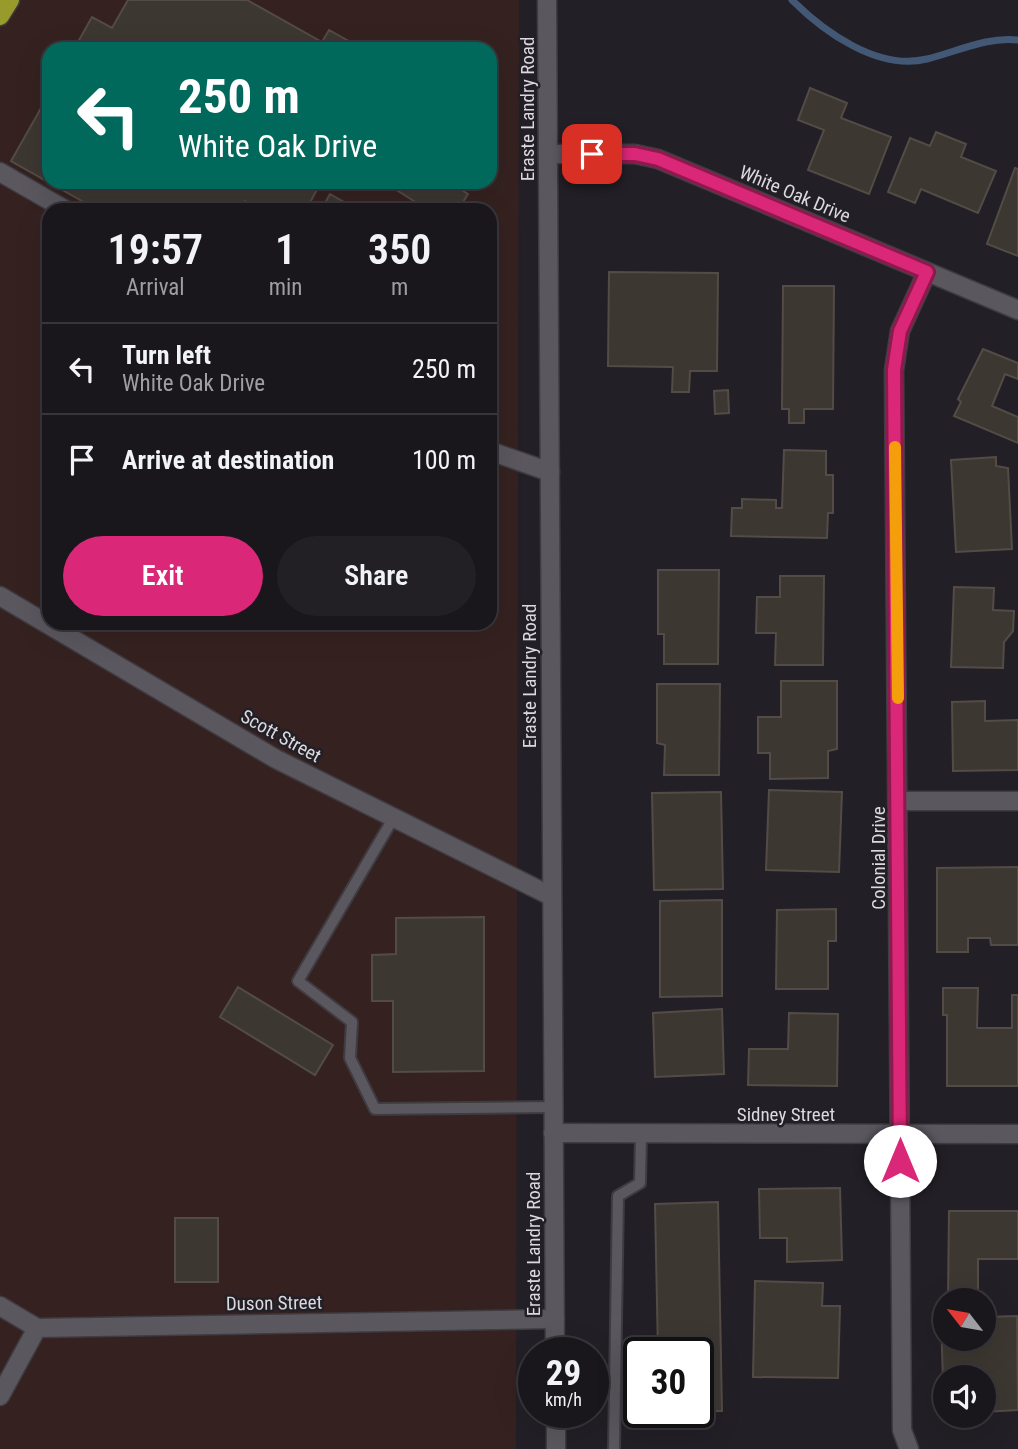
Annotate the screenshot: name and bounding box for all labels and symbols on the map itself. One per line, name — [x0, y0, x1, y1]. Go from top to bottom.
street label: Eraste Landry Road — [516, 37, 539, 181]
pin — [562, 124, 622, 184]
street label: White Oak Drive — [736, 160, 854, 228]
street label: Eraste Landry Road — [518, 604, 541, 748]
street label: Scott Street — [237, 705, 325, 767]
street label: Colonial Drive — [867, 806, 890, 910]
street label: Sidney Street — [737, 1103, 835, 1126]
position arrow — [863, 1124, 937, 1198]
street label: Eraste Landry Road — [522, 1172, 545, 1316]
north arrow — [933, 1288, 996, 1351]
street label: Duson Street — [226, 1291, 322, 1315]
speed limit sign: 30 — [623, 1337, 714, 1428]

